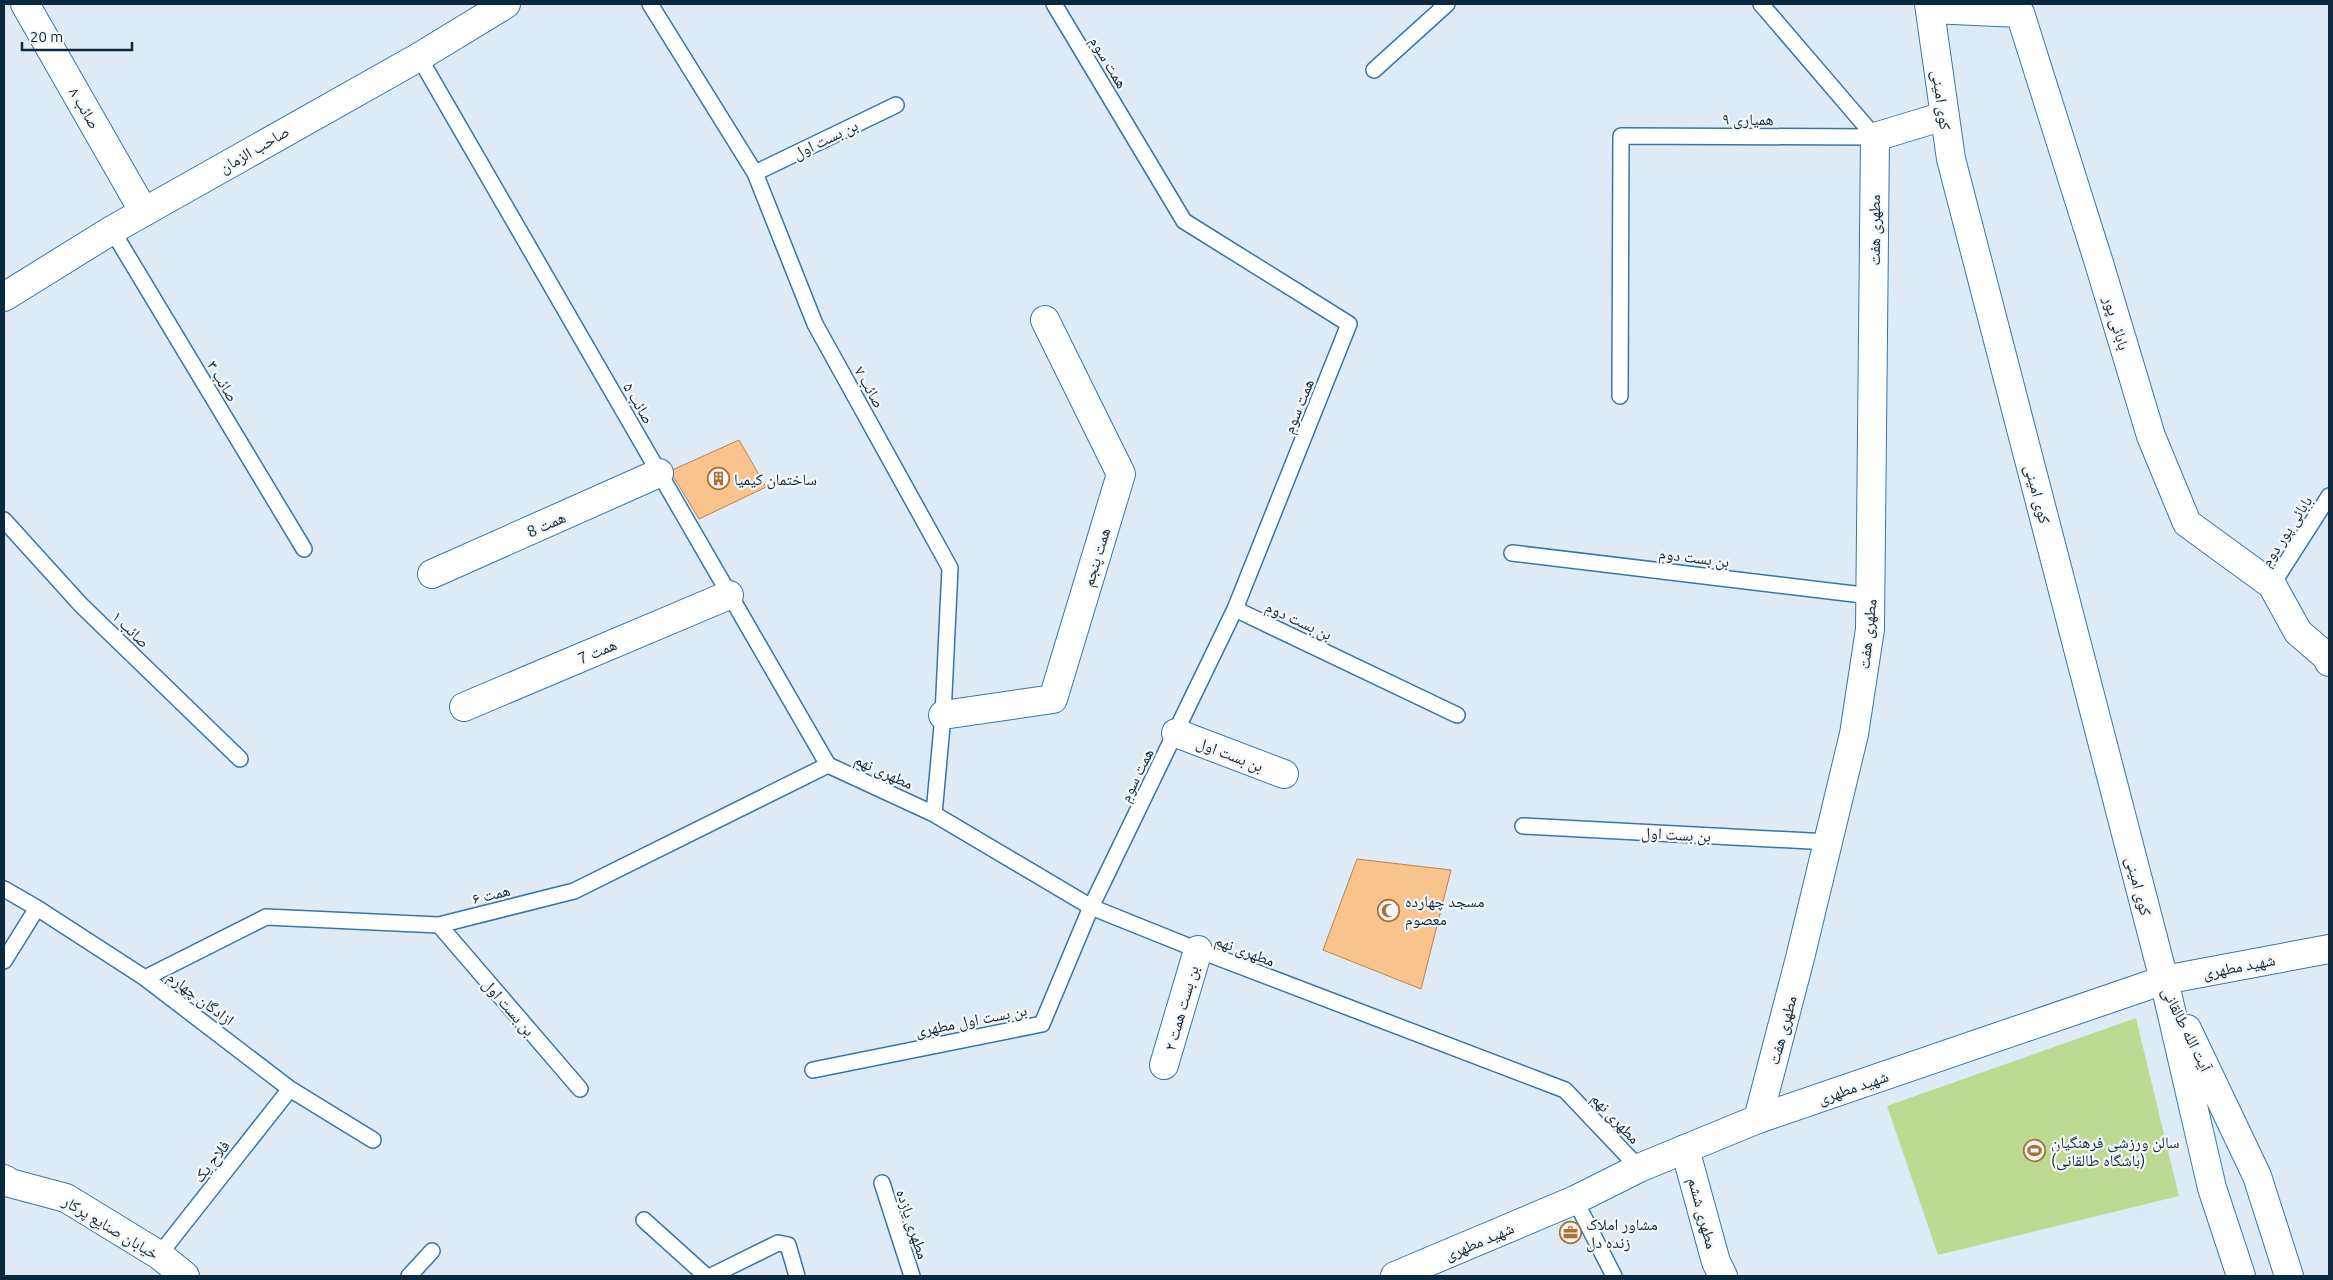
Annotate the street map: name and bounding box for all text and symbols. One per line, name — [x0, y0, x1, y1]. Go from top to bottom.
scale bar — [22, 20, 132, 52]
text: 20 m — [30, 28, 63, 45]
street label: همت سوم — [1085, 33, 1131, 92]
street label: کوی امینی — [1927, 69, 1955, 132]
street label: صائب ۸ — [66, 84, 104, 132]
street label: همیاری ۹ — [1722, 110, 1774, 130]
street label: بن بست اول — [790, 116, 861, 164]
street label: صاحب الزمان — [216, 122, 293, 178]
street label: مطهری هفت — [1865, 195, 1885, 265]
street label: بابائی پور — [2098, 293, 2134, 353]
street label: صائب ۳ — [203, 357, 242, 405]
street label: صائب ۷ — [851, 363, 889, 411]
street label: همت سوم — [1279, 376, 1319, 437]
street label: صائب ۵ — [620, 379, 658, 427]
street label: کوی امینی — [2020, 463, 2055, 526]
building icon: ساختمان کیمیا — [706, 467, 730, 491]
place label: ساختمان کیمیا — [734, 470, 817, 490]
street label: بابائی پور دوم — [2256, 492, 2317, 571]
street label: همت 8 — [524, 508, 568, 540]
street label: همت پنجم — [1079, 525, 1115, 589]
street label: بن بست دوم — [1657, 544, 1730, 572]
street label: بن بست دوم — [1262, 597, 1335, 645]
street label: مطهری هفت — [1854, 598, 1882, 670]
street label: صائب ۱ — [108, 607, 153, 651]
street label: همت 7 — [575, 635, 619, 667]
street label: بن بست اول — [1193, 733, 1266, 777]
street label: همت سوم — [1115, 745, 1158, 806]
street label: مطهری نهم — [851, 750, 916, 794]
street label: بن بست اول — [1640, 823, 1711, 847]
street label: کوی امینی — [2121, 855, 2156, 918]
street label: همت ۶ — [470, 881, 512, 907]
place label: مسجد چهارده معصوم — [1405, 892, 1484, 930]
mosque icon: مسجد چهارده معصوم — [1377, 898, 1401, 922]
street label: مطهری نهم — [1212, 930, 1277, 971]
street label: شهید مطهری — [2201, 950, 2277, 984]
street label: بن بست همت ۲ — [1160, 963, 1204, 1053]
street label: ازادگان چهارم — [163, 967, 238, 1030]
street label: بن بست اول — [478, 975, 539, 1041]
street label: آیت الله طالقانی — [2157, 984, 2216, 1076]
street label: مطهری هفت — [1764, 993, 1802, 1067]
street label: بن بست اول مطهری — [914, 1000, 1029, 1042]
street label: شهید مطهری — [1815, 1067, 1891, 1109]
street label: مطهری نهم — [1587, 1089, 1644, 1148]
place label: سالن ورزشی فرهنگیان (باشگاه طالقانی) — [2051, 1133, 2180, 1171]
street label: فلاح یک — [189, 1136, 235, 1187]
sports icon: سالن ورزشی فرهنگیان (باشگاه طالقانی) — [2023, 1139, 2047, 1163]
street label: مطهری ششم — [1683, 1175, 1721, 1251]
street label: مطهری یازده — [891, 1187, 933, 1262]
street label: خیابان صنایع پرکار — [58, 1191, 162, 1264]
place label: مشاور املاک زنده دل — [1586, 1215, 1658, 1253]
street label: شهید مطهری — [1442, 1218, 1517, 1265]
office icon: مشاور املاک زنده دل — [1558, 1221, 1582, 1245]

